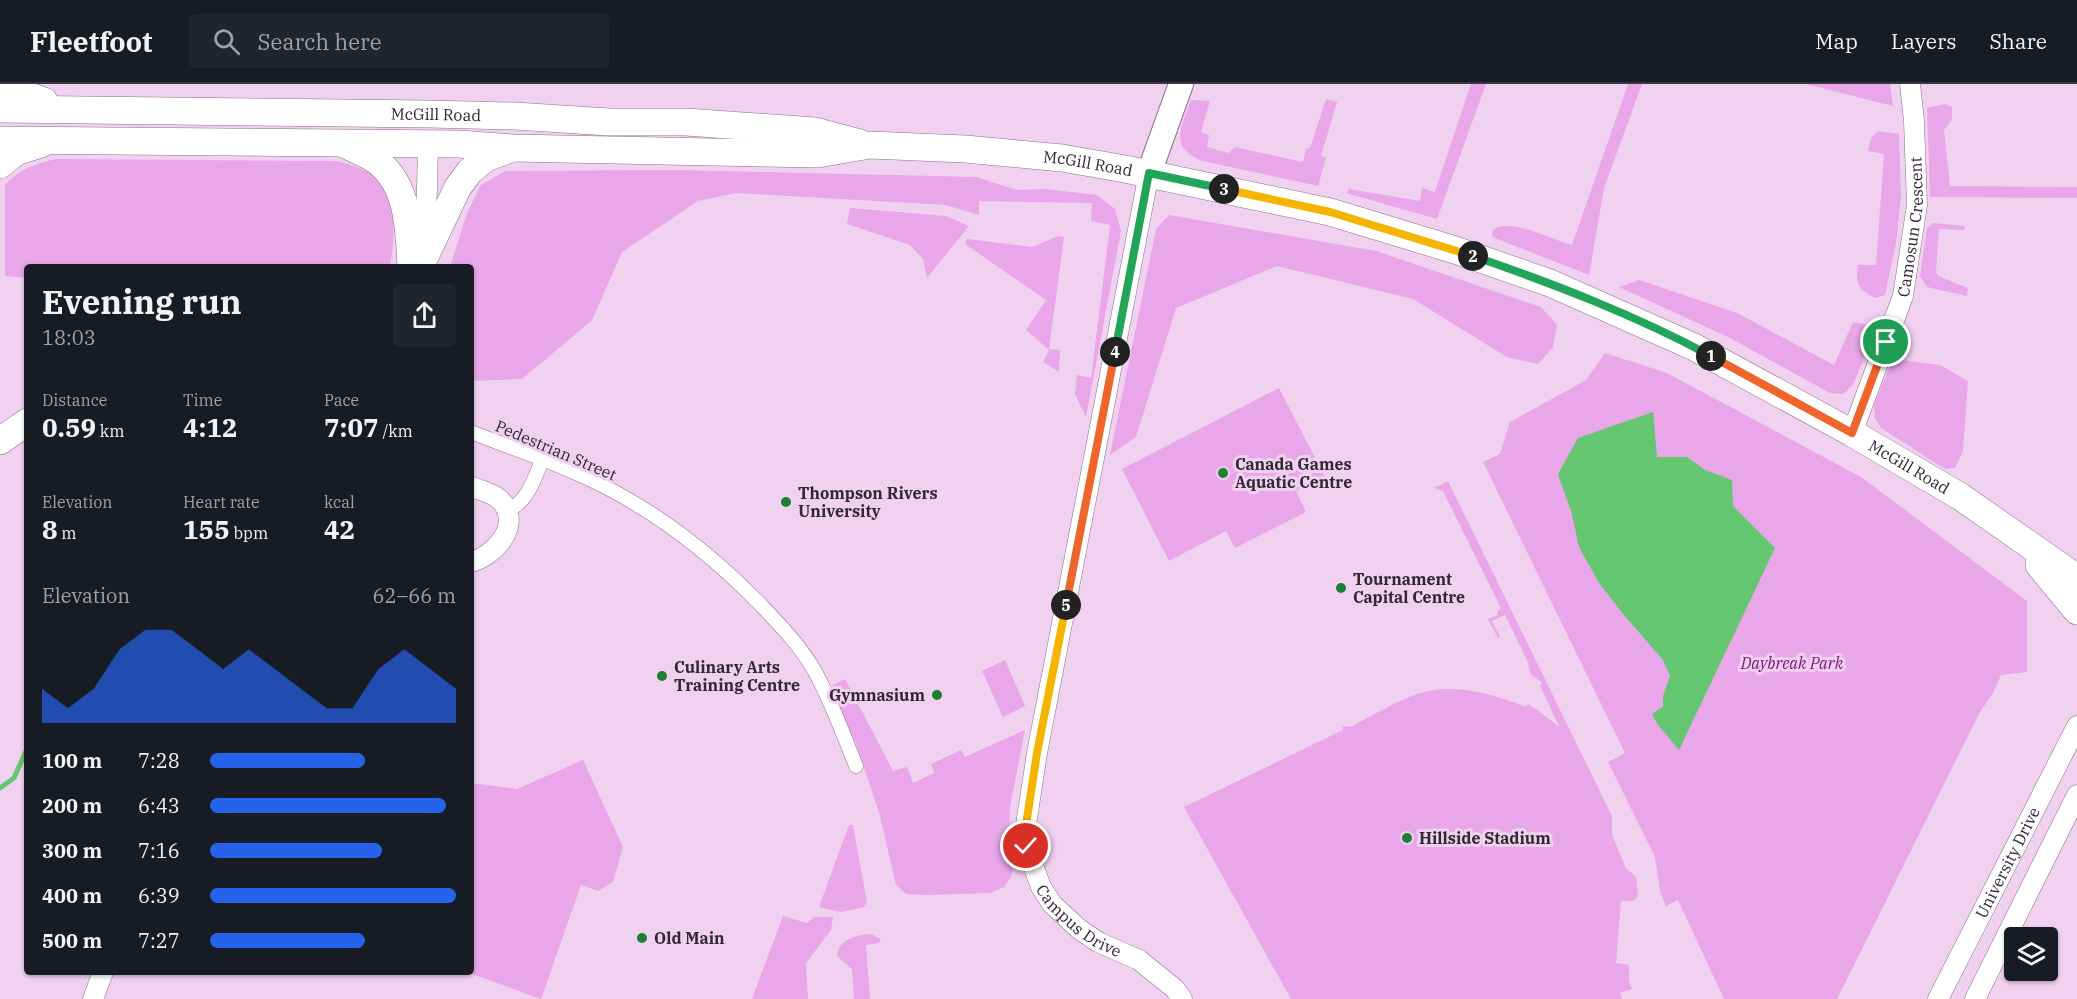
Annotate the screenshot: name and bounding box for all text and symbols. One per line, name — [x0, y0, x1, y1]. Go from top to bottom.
search box — [189, 14, 609, 68]
text: Fleetfoot — [30, 23, 153, 60]
icon: search — [210, 25, 243, 58]
text: Search here — [258, 27, 381, 56]
text: Map — [1815, 27, 1858, 55]
text: Layers — [1891, 27, 1957, 55]
text: Share — [1990, 27, 2047, 55]
street label: McGill Road — [391, 104, 482, 125]
street label: McGill Road — [1042, 146, 1135, 180]
street label: Camosun Crescent — [1893, 156, 1927, 298]
pin: 3 — [1209, 174, 1239, 204]
text: 3 — [1219, 179, 1229, 199]
pin: 2 — [1458, 241, 1488, 271]
text: 2 — [1468, 246, 1478, 266]
text: Evening run — [42, 280, 242, 323]
button: share — [393, 284, 456, 347]
pin — [1860, 316, 1911, 367]
text: 18:03 — [42, 324, 96, 351]
icon: arrive — [1869, 325, 1902, 358]
pin: 4 — [1100, 337, 1130, 367]
pin: 1 — [1696, 341, 1726, 371]
text: 4 — [1110, 342, 1120, 362]
text: 1 — [1706, 346, 1716, 366]
text: Distance — [42, 390, 107, 410]
text: Time — [183, 390, 222, 410]
text: Pace — [324, 390, 359, 410]
text: 0.59 — [42, 410, 96, 444]
text: 4:12 — [183, 410, 238, 444]
text: 7:07 — [324, 410, 379, 444]
street label: Pedestrian Street — [492, 415, 620, 485]
text: km — [96, 421, 124, 441]
text: /km — [379, 421, 413, 441]
street label: McGill Road — [1865, 435, 1954, 498]
place label: Canada Games Aquatic Centre — [1235, 454, 1352, 492]
marker: Canada Games Aquatic Centre — [1216, 466, 1230, 480]
place label: Thompson Rivers University — [798, 483, 938, 521]
text: Elevation — [42, 492, 112, 512]
text: Heart rate — [183, 492, 260, 512]
text: kcal — [324, 492, 355, 512]
marker: Thompson Rivers University — [779, 495, 793, 509]
text: 8 — [42, 512, 58, 546]
text: 155 — [183, 512, 230, 546]
text: 42 — [324, 512, 355, 546]
text: m — [58, 523, 77, 543]
text: bpm — [230, 523, 268, 543]
place label: Tournament Capital Centre — [1353, 569, 1465, 607]
marker: Tournament Capital Centre — [1334, 581, 1348, 595]
text: Elevation — [42, 582, 130, 609]
text: 62–66 m — [373, 582, 456, 609]
pin: 5 — [1051, 590, 1081, 620]
text: 5 — [1061, 595, 1071, 615]
park label: Daybreak Park — [1740, 653, 1844, 673]
place label: Culinary Arts Training Centre — [674, 657, 800, 695]
marker: Culinary Arts Training Centre — [655, 669, 669, 683]
place label: Gymnasium — [829, 685, 925, 705]
marker: Gymnasium — [930, 688, 944, 702]
text: 100 m — [42, 747, 102, 774]
text: 7:28 — [138, 747, 180, 774]
text: 200 m — [42, 792, 102, 819]
text: 6:43 — [138, 792, 180, 819]
street label: University Drive — [1971, 804, 2044, 922]
pin — [1000, 820, 1051, 871]
place label: Hillside Stadium — [1419, 828, 1551, 848]
icon: check — [1009, 829, 1042, 862]
marker: Hillside Stadium — [1400, 831, 1414, 845]
text: 300 m — [42, 837, 102, 864]
text: 7:16 — [138, 837, 180, 864]
street label: Campus Drive — [1032, 881, 1125, 961]
text: 400 m — [42, 882, 102, 909]
text: 6:39 — [138, 882, 180, 909]
text: 500 m — [42, 927, 102, 954]
text: 7:27 — [138, 927, 180, 954]
map controls — [2004, 927, 2058, 981]
button: layers — [2004, 927, 2058, 981]
place label: Old Main — [654, 928, 725, 948]
marker: Old Main — [635, 931, 649, 945]

